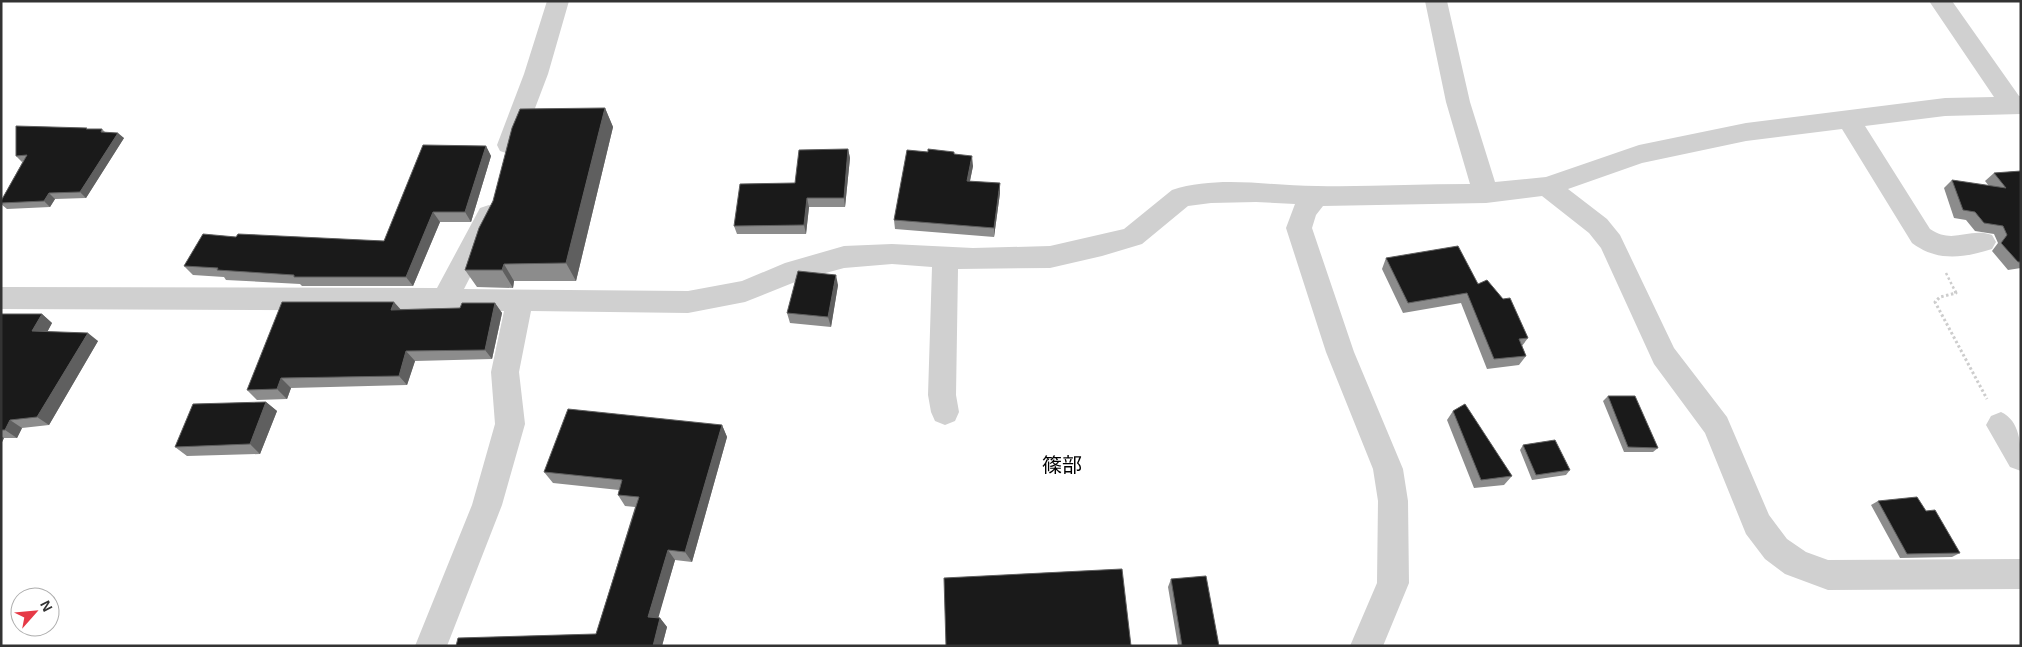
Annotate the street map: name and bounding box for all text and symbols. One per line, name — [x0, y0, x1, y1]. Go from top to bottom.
district label: 篠部 — [1042, 454, 1082, 476]
north arrow — [10, 587, 60, 637]
text: N — [37, 598, 56, 614]

